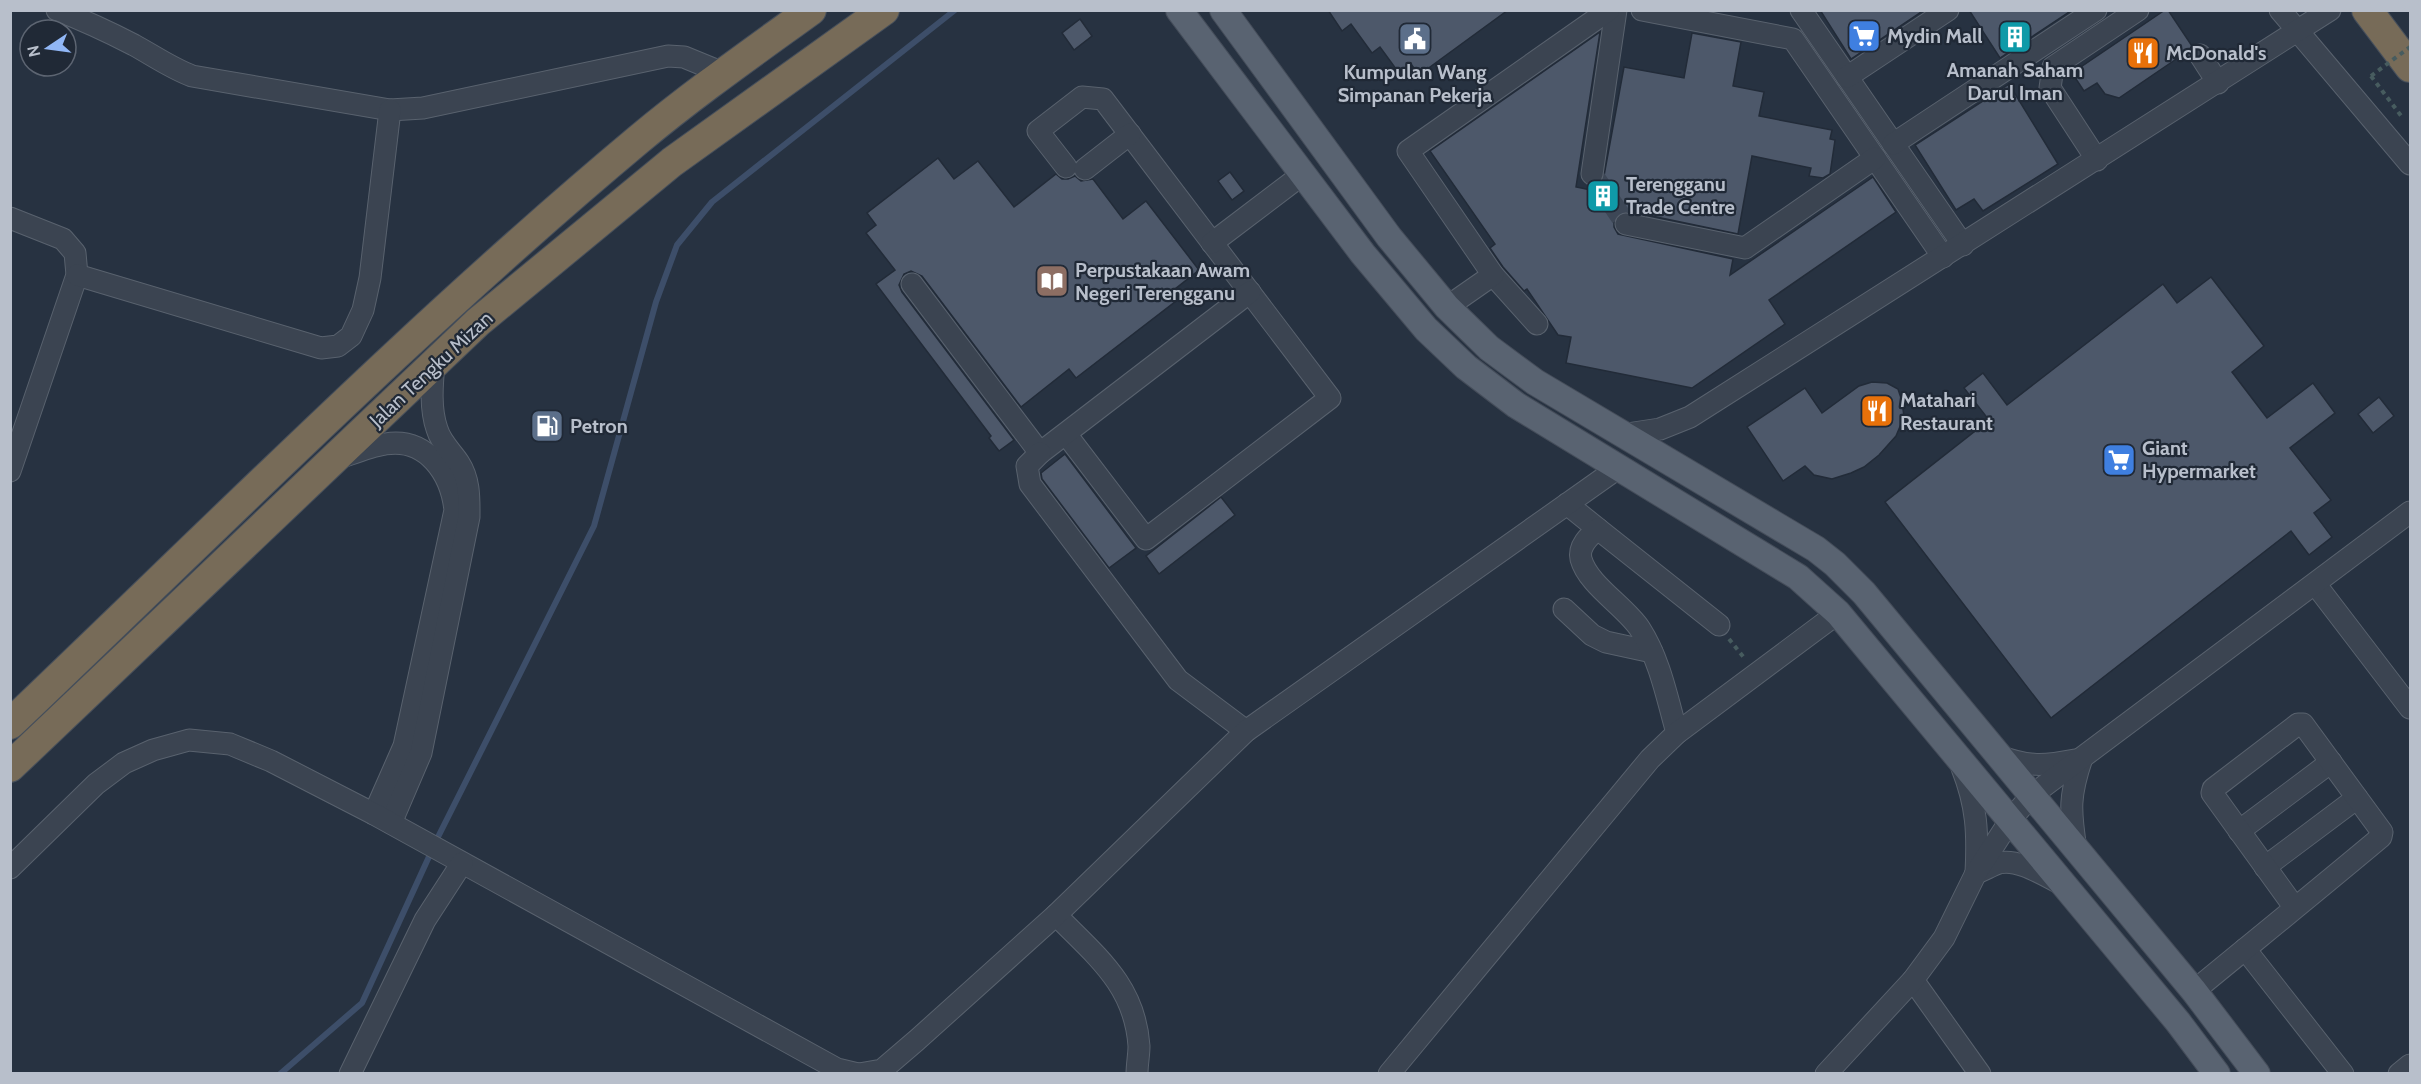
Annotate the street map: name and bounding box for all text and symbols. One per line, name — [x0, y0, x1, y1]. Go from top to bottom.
north arrow — [18, 18, 78, 78]
supermarket icon: Mydin Mall — [1846, 18, 1882, 54]
building icon: Amanah Saham Darul Iman — [1997, 19, 2033, 55]
public building icon: Kumpulan Wang Simpanan Pekerja — [1397, 21, 1433, 57]
place label: Mydin Mall — [1887, 24, 1982, 48]
restaurant icon: McDonald's — [2125, 35, 2161, 71]
place label: McDonald's — [2166, 41, 2267, 65]
text: N — [23, 44, 44, 59]
place label: Amanah Saham Darul Iman — [1947, 58, 2083, 105]
place label: Kumpulan Wang Simpanan Pekerja — [1338, 60, 1492, 107]
place label: Terengganu Trade Centre — [1626, 172, 1735, 219]
building icon: Terengganu Trade Centre — [1585, 178, 1621, 214]
place label: Perpustakaan Awam Negeri Terengganu — [1075, 258, 1250, 305]
library icon: Perpustakaan Awam Negeri Terengganu — [1034, 263, 1070, 299]
street label: Jalan Tengku Mizan — [364, 306, 497, 433]
place label: Matahari Restaurant — [1900, 388, 1993, 435]
restaurant icon: Matahari Restaurant — [1859, 393, 1895, 429]
fuel station icon: Petron — [529, 408, 565, 444]
place label: Petron — [570, 414, 628, 438]
place label: Giant Hypermarket — [2142, 436, 2256, 483]
supermarket icon: Giant Hypermarket — [2101, 442, 2137, 478]

